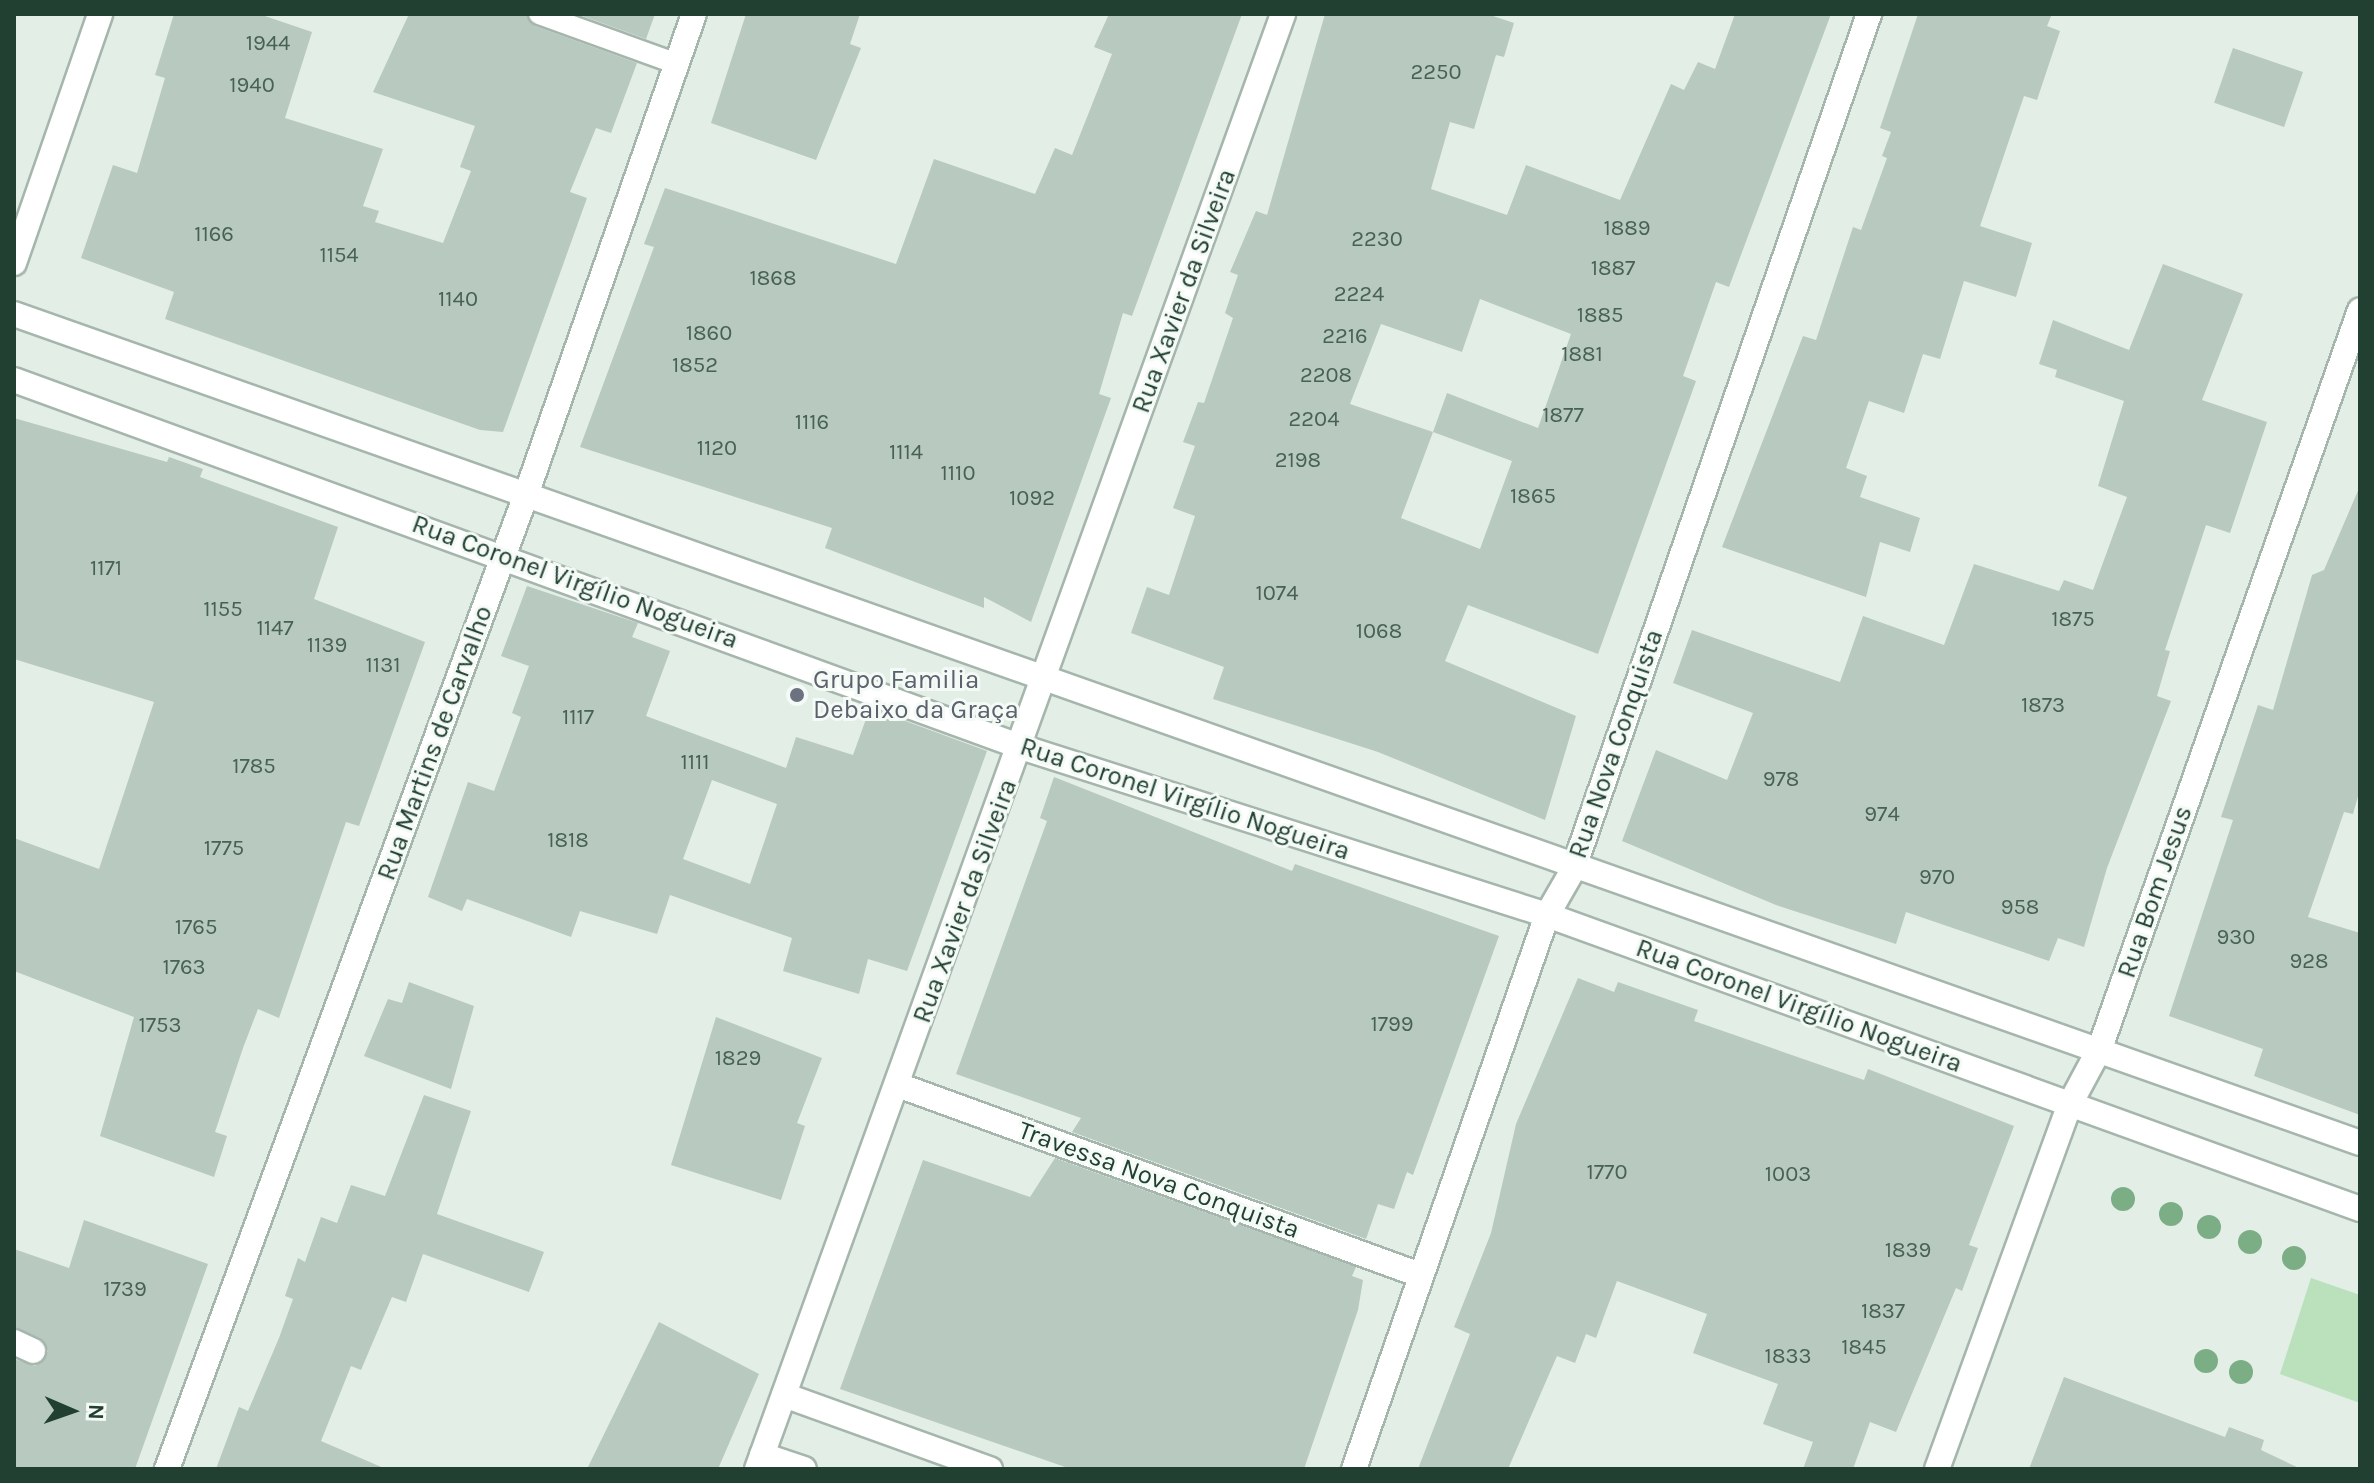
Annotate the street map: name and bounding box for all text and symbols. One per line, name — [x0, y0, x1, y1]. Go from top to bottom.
house number: 1944 — [246, 31, 290, 57]
house number: 2250 — [1411, 60, 1461, 86]
house number: 1940 — [229, 73, 275, 99]
street label: Rua Xavier da Silveira — [1125, 165, 1243, 417]
house number: 1889 — [1603, 216, 1651, 242]
house number: 1166 — [194, 222, 234, 248]
house number: 2230 — [1351, 227, 1403, 253]
house number: 1154 — [319, 243, 359, 269]
house number: 1887 — [1591, 256, 1635, 282]
house number: 1868 — [750, 266, 796, 292]
house number: 2224 — [1334, 282, 1384, 308]
house number: 1140 — [438, 287, 478, 313]
house number: 1885 — [1577, 303, 1623, 329]
house number: 1860 — [686, 321, 732, 347]
house number: 2216 — [1322, 324, 1368, 350]
house number: 1881 — [1561, 342, 1603, 368]
house number: 1852 — [672, 353, 718, 379]
house number: 2208 — [1300, 363, 1352, 389]
house number: 1877 — [1542, 403, 1584, 429]
house number: 2204 — [1289, 407, 1339, 433]
house number: 1116 — [795, 410, 829, 436]
house number: 1120 — [697, 436, 737, 462]
house number: 1114 — [889, 440, 923, 466]
house number: 2198 — [1275, 448, 1321, 474]
house number: 1110 — [941, 461, 975, 487]
house number: 1865 — [1510, 484, 1556, 510]
house number: 1092 — [1009, 486, 1055, 512]
street label: Rua Coronel Virgílio Nogueira — [408, 508, 742, 656]
house number: 1171 — [90, 556, 122, 582]
house number: 1074 — [1256, 581, 1298, 607]
house number: 1155 — [203, 597, 243, 623]
street label: Rua Martins de Carvalho — [371, 601, 499, 885]
house number: 1875 — [2051, 607, 2095, 633]
house number: 1147 — [256, 616, 294, 642]
house number: 1068 — [1356, 619, 1402, 645]
street label: Rua Nova Conquista — [1562, 625, 1670, 863]
house number: 1139 — [307, 633, 347, 659]
house number: 1131 — [366, 653, 400, 679]
place label: Grupo Familia Debaixo da Graça — [813, 664, 1019, 726]
marker: Grupo Familia Debaixo da Graça — [788, 686, 806, 704]
house number: 1873 — [2021, 693, 2065, 719]
house number: 1117 — [562, 705, 594, 731]
street label: Rua Coronel Virgílio Nogueira — [1016, 731, 1354, 867]
house number: 1111 — [680, 750, 710, 776]
house number: 1785 — [232, 754, 276, 780]
house number: 978 — [1763, 767, 1799, 793]
street label: Rua Xavier da Silveira — [906, 775, 1024, 1027]
house number: 974 — [1864, 802, 1900, 828]
street label: Rua Bom Jesus — [2111, 802, 2199, 982]
house number: 1818 — [547, 828, 589, 854]
house number: 1775 — [204, 836, 244, 862]
house number: 970 — [1919, 865, 1955, 891]
house number: 958 — [2001, 895, 2039, 921]
house number: 1765 — [175, 915, 217, 941]
house number: 930 — [2217, 925, 2255, 951]
street label: Rua Coronel Virgílio Nogueira — [1632, 932, 1966, 1080]
house number: 928 — [2289, 949, 2329, 975]
house number: 1763 — [162, 955, 206, 981]
house number: 1799 — [1370, 1012, 1414, 1038]
house number: 1753 — [138, 1013, 182, 1039]
house number: 1829 — [715, 1046, 761, 1072]
street label: Travessa Nova Conquista — [1014, 1115, 1304, 1245]
house number: 1770 — [1587, 1160, 1627, 1186]
house number: 1003 — [1765, 1162, 1811, 1188]
house number: 1839 — [1885, 1238, 1931, 1264]
house number: 1739 — [103, 1277, 147, 1303]
house number: 1837 — [1861, 1299, 1905, 1325]
house number: 1845 — [1841, 1335, 1887, 1361]
house number: 1833 — [1765, 1344, 1811, 1370]
north arrow — [32, 1371, 112, 1451]
text: N — [83, 1403, 109, 1420]

